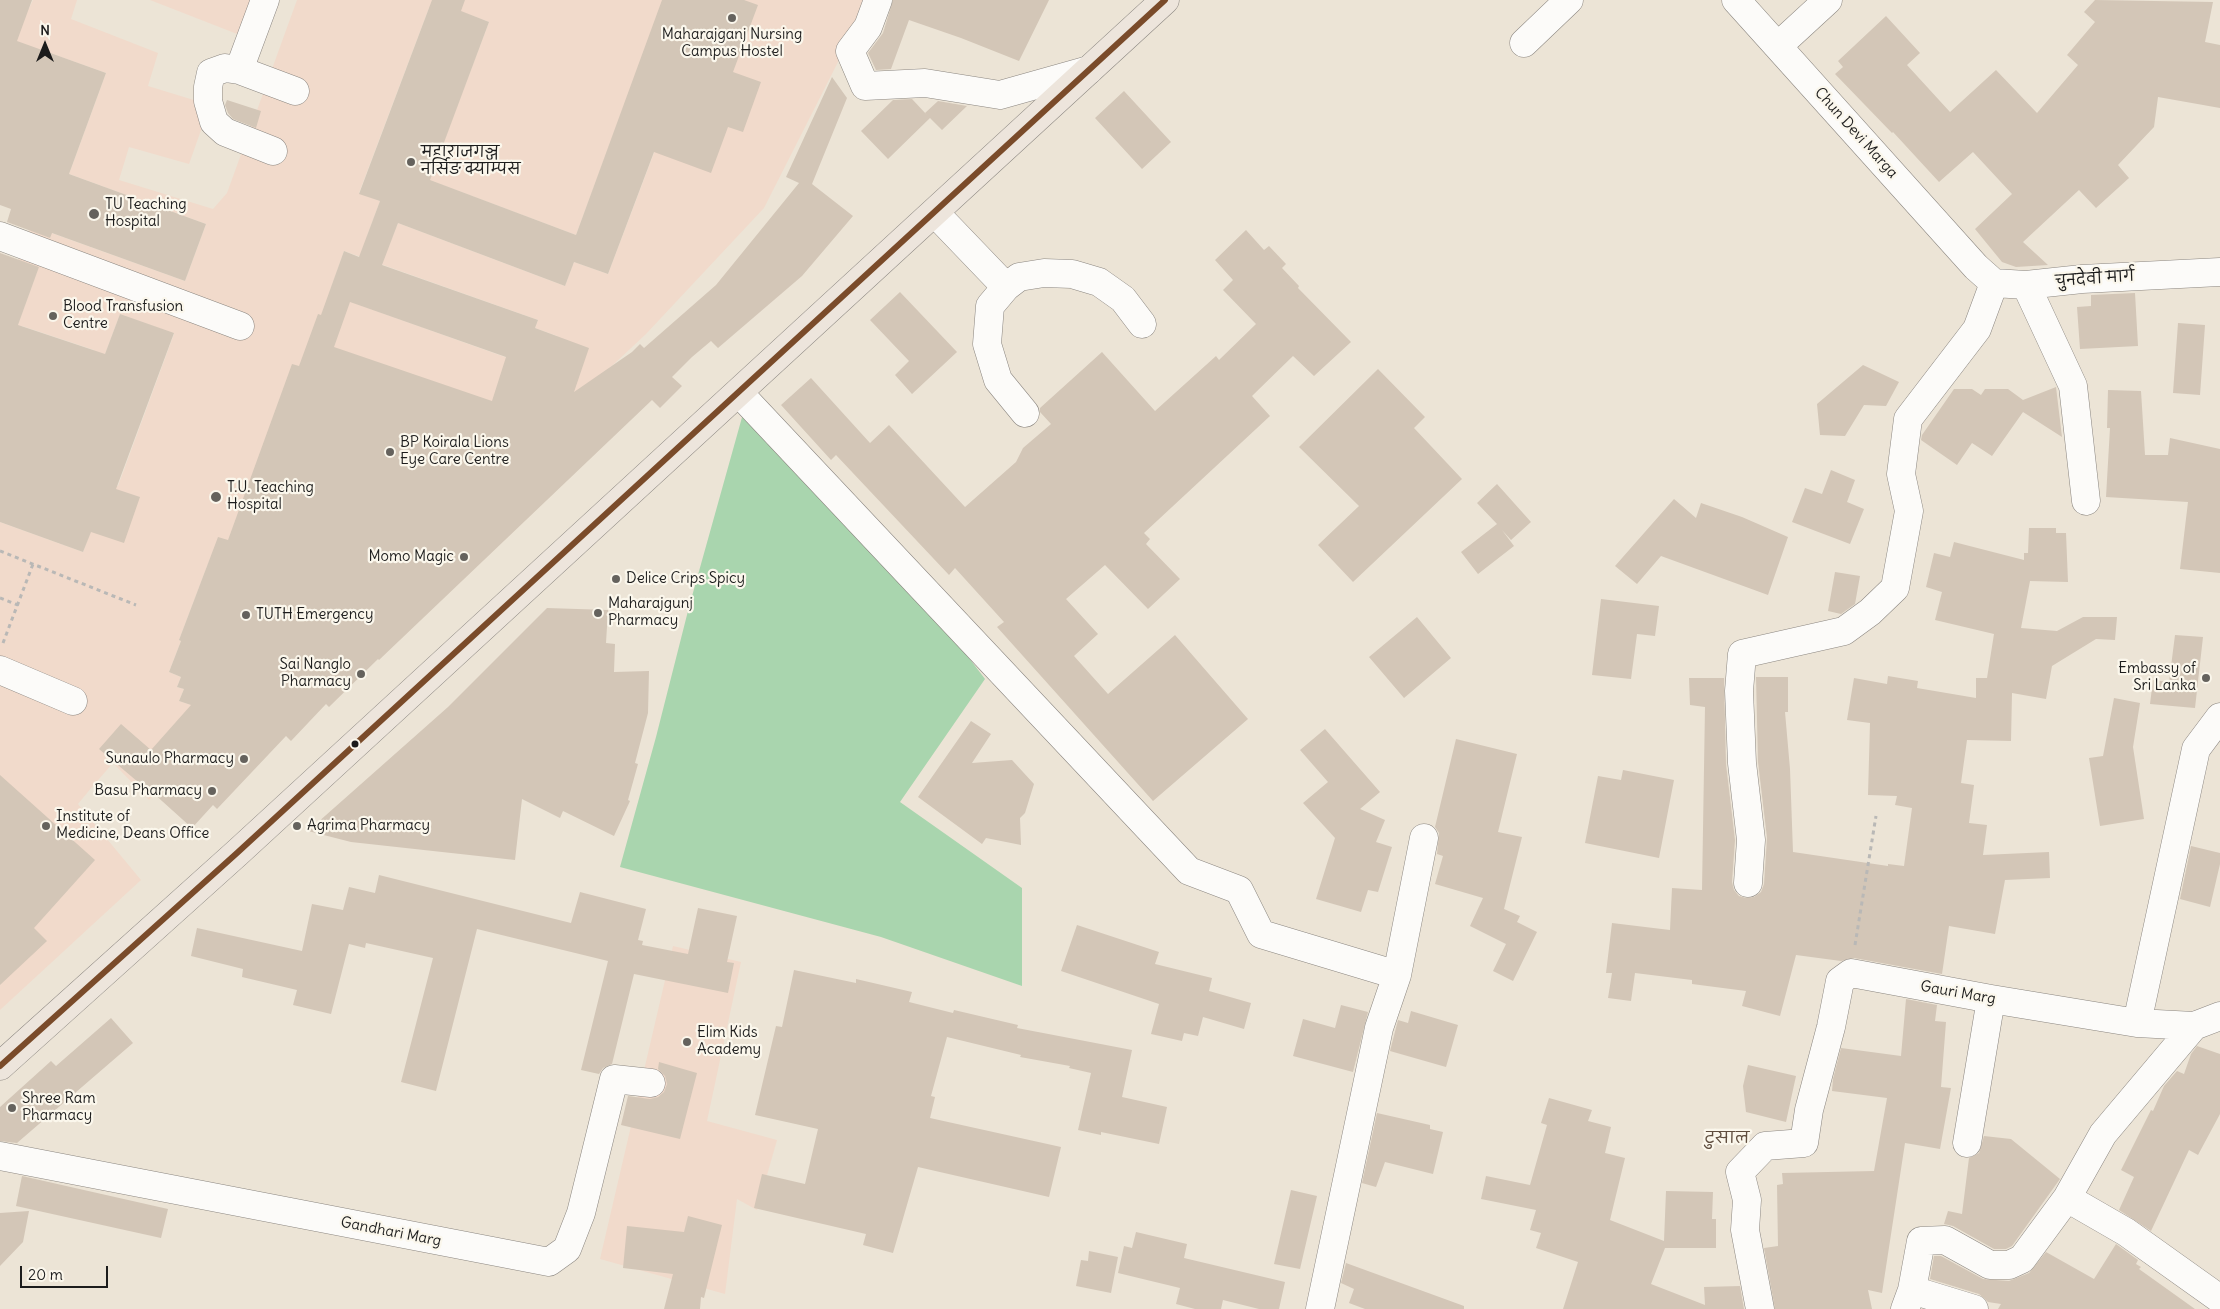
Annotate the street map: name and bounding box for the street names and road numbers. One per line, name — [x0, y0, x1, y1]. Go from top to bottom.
street label: Chun Devi Marga — [1811, 84, 1901, 182]
street label: चुनदेवी मार्ग — [2055, 267, 2135, 291]
street label: Gauri Marg — [1919, 978, 1997, 1008]
street label: Gandhari Marg — [339, 1213, 443, 1251]

